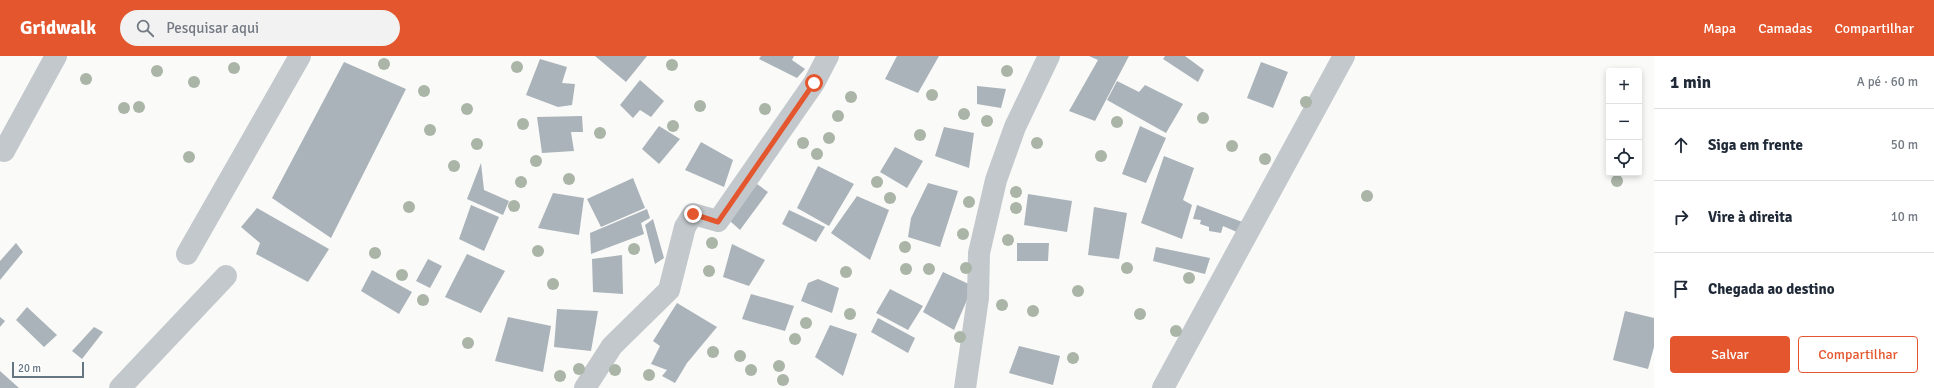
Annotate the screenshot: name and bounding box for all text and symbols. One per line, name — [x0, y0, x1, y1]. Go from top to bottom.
search box — [120, 10, 400, 46]
text: Gridwalk — [20, 16, 96, 40]
icon: search — [134, 17, 156, 39]
text: Pesquisar aqui — [166, 19, 259, 37]
text: Mapa — [1703, 20, 1736, 37]
text: Camadas — [1758, 20, 1812, 37]
text: Compartilhar — [1834, 20, 1914, 37]
map controls — [1606, 68, 1642, 176]
button: + — [1606, 68, 1642, 104]
text: 1 min — [1670, 72, 1711, 93]
route start — [805, 74, 823, 92]
text: A pé · 60 m — [1857, 74, 1918, 90]
button: − — [1606, 104, 1642, 140]
icon: ahead — [1670, 134, 1692, 156]
text: Siga em frente — [1708, 136, 1803, 154]
text: 50 m — [1891, 137, 1918, 153]
button: locate — [1606, 140, 1642, 176]
route end — [684, 205, 702, 223]
icon: right — [1670, 206, 1692, 228]
text: Vire à direita — [1708, 208, 1792, 226]
text: 10 m — [1891, 209, 1918, 225]
icon: arrive — [1670, 278, 1692, 300]
text: Chegada ao destino — [1708, 280, 1835, 298]
button: Salvar — [1670, 336, 1790, 373]
button: Compartilhar — [1798, 336, 1918, 373]
scale bar — [12, 360, 84, 379]
text: 20 m — [18, 362, 41, 375]

